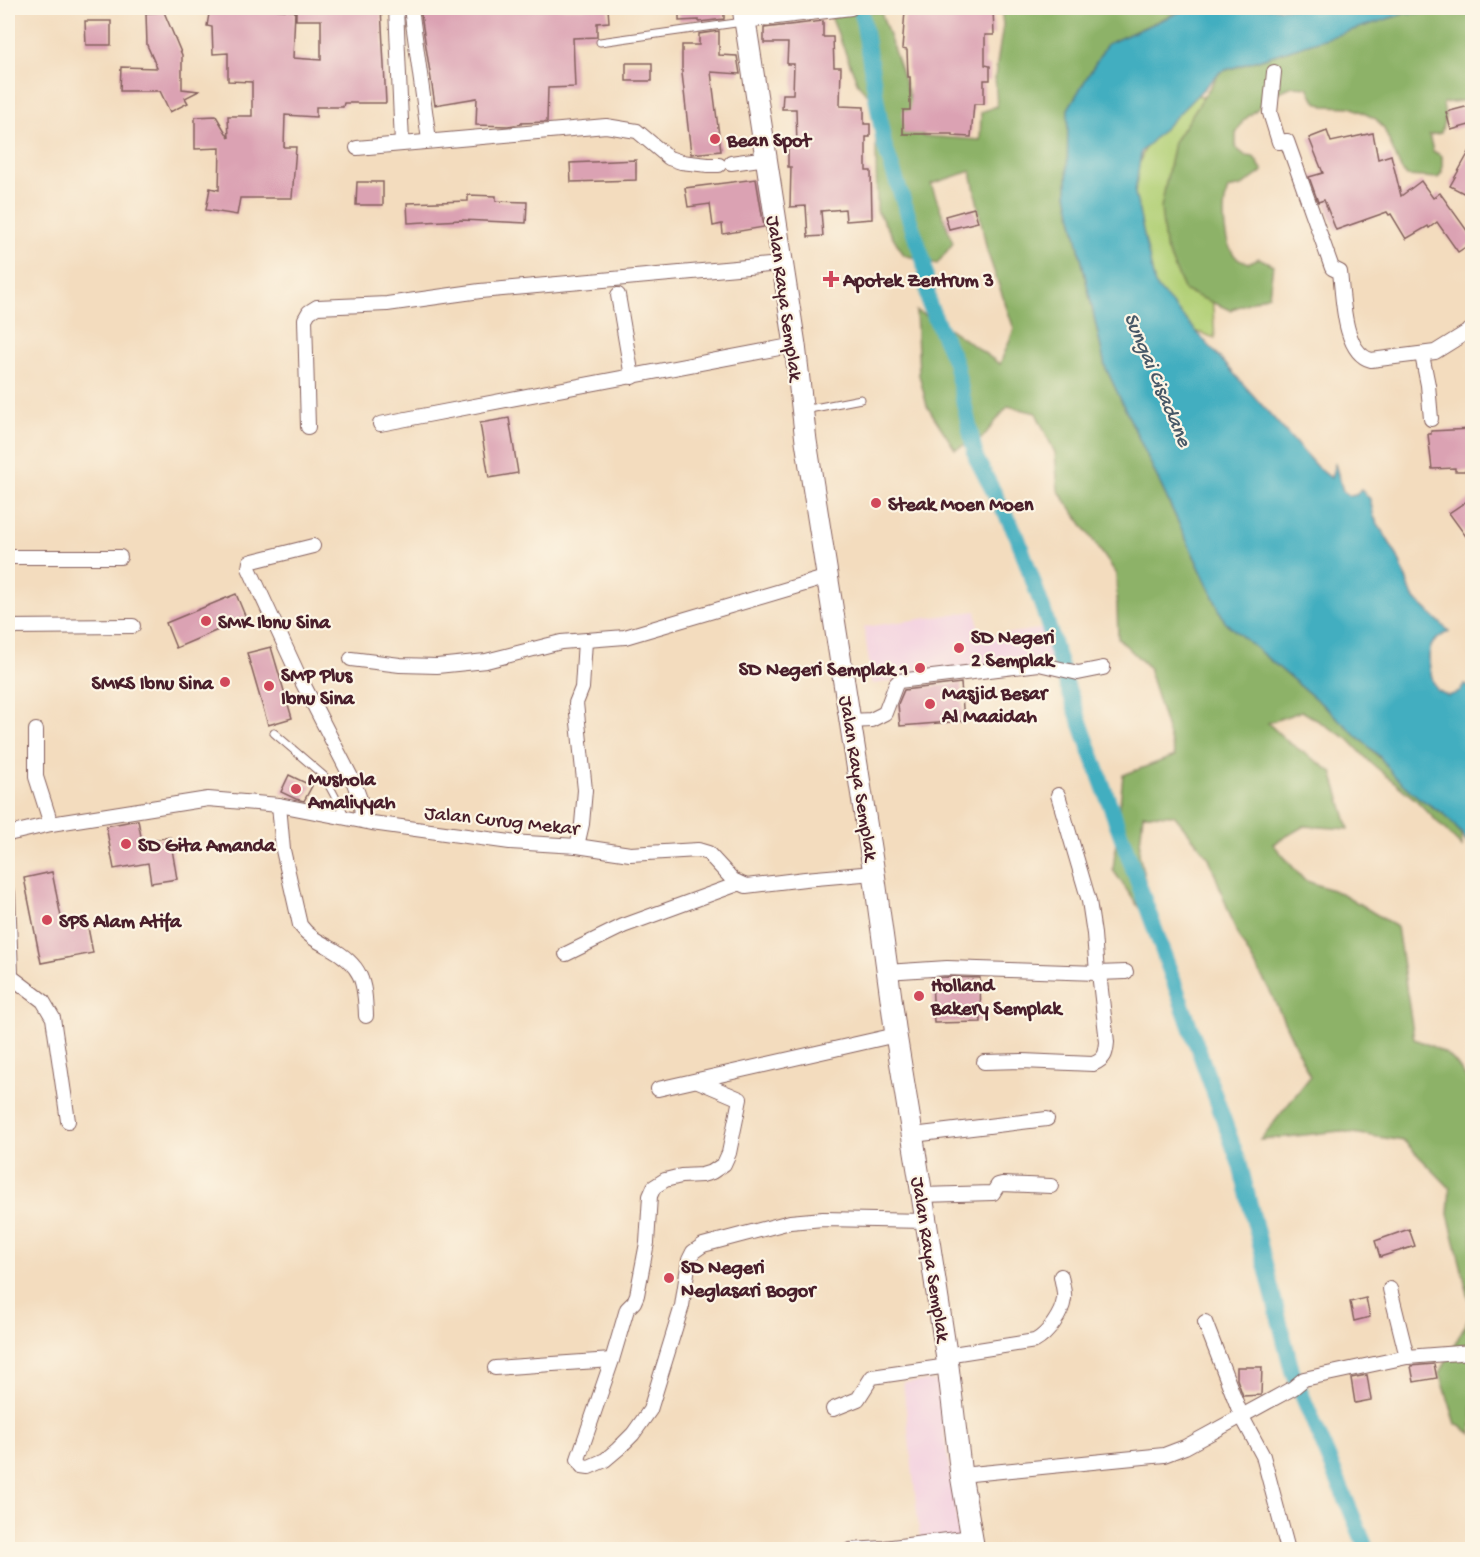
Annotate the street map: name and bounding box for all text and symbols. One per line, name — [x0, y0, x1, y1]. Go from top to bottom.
place label: Bean Spot — [726, 131, 812, 154]
marker: Bean Spot — [708, 132, 722, 146]
street label: Jalan Raya Semplak — [760, 214, 806, 385]
place label: Apotek Zentrum 3 — [842, 271, 994, 294]
marker: Apotek Zentrum 3 — [824, 272, 838, 286]
water label: Sungai Cisadane — [1116, 310, 1196, 452]
place label: Steak Moen Moen — [888, 495, 1034, 518]
marker: Steak Moen Moen — [869, 496, 883, 510]
place label: SMK Ibnu Sina — [218, 613, 331, 636]
marker: SMK Ibnu Sina — [199, 614, 213, 628]
place label: SD Negeri 2 Semplak — [971, 628, 1056, 674]
marker: SD Negeri 2 Semplak — [952, 641, 966, 655]
place label: SD Negeri Semplak 1 — [739, 660, 908, 683]
marker: SD Negeri Semplak 1 — [913, 661, 927, 675]
place label: SMP Plus Ibnu Sina — [281, 666, 355, 712]
place label: SMKS Ibnu Sina — [92, 674, 214, 697]
marker: SMKS Ibnu Sina — [218, 675, 232, 689]
marker: SMP Plus Ibnu Sina — [262, 679, 276, 693]
place label: Masjid Besar Al Maaidah — [941, 684, 1049, 730]
street label: Jalan Raya Semplak — [832, 694, 881, 865]
marker: Masjid Besar Al Maaidah — [923, 697, 937, 711]
place label: Mushola Amaliyyah — [307, 770, 396, 816]
marker: Mushola Amaliyyah — [289, 782, 303, 796]
street label: Jalan Curug Mekar — [423, 803, 582, 842]
place label: SD Gita Amanda — [138, 836, 276, 859]
marker: SD Gita Amanda — [119, 837, 133, 851]
place label: SPS Alam Atifa — [59, 912, 182, 935]
marker: SPS Alam Atifa — [40, 913, 54, 927]
place label: Holland Bakery Semplak — [930, 976, 1063, 1022]
marker: Holland Bakery Semplak — [912, 989, 926, 1003]
street label: Jalan Raya Semplak — [904, 1175, 953, 1346]
place label: SD Negeri Neglasari Bogor — [681, 1258, 817, 1304]
marker: SD Negeri Neglasari Bogor — [662, 1271, 676, 1285]

